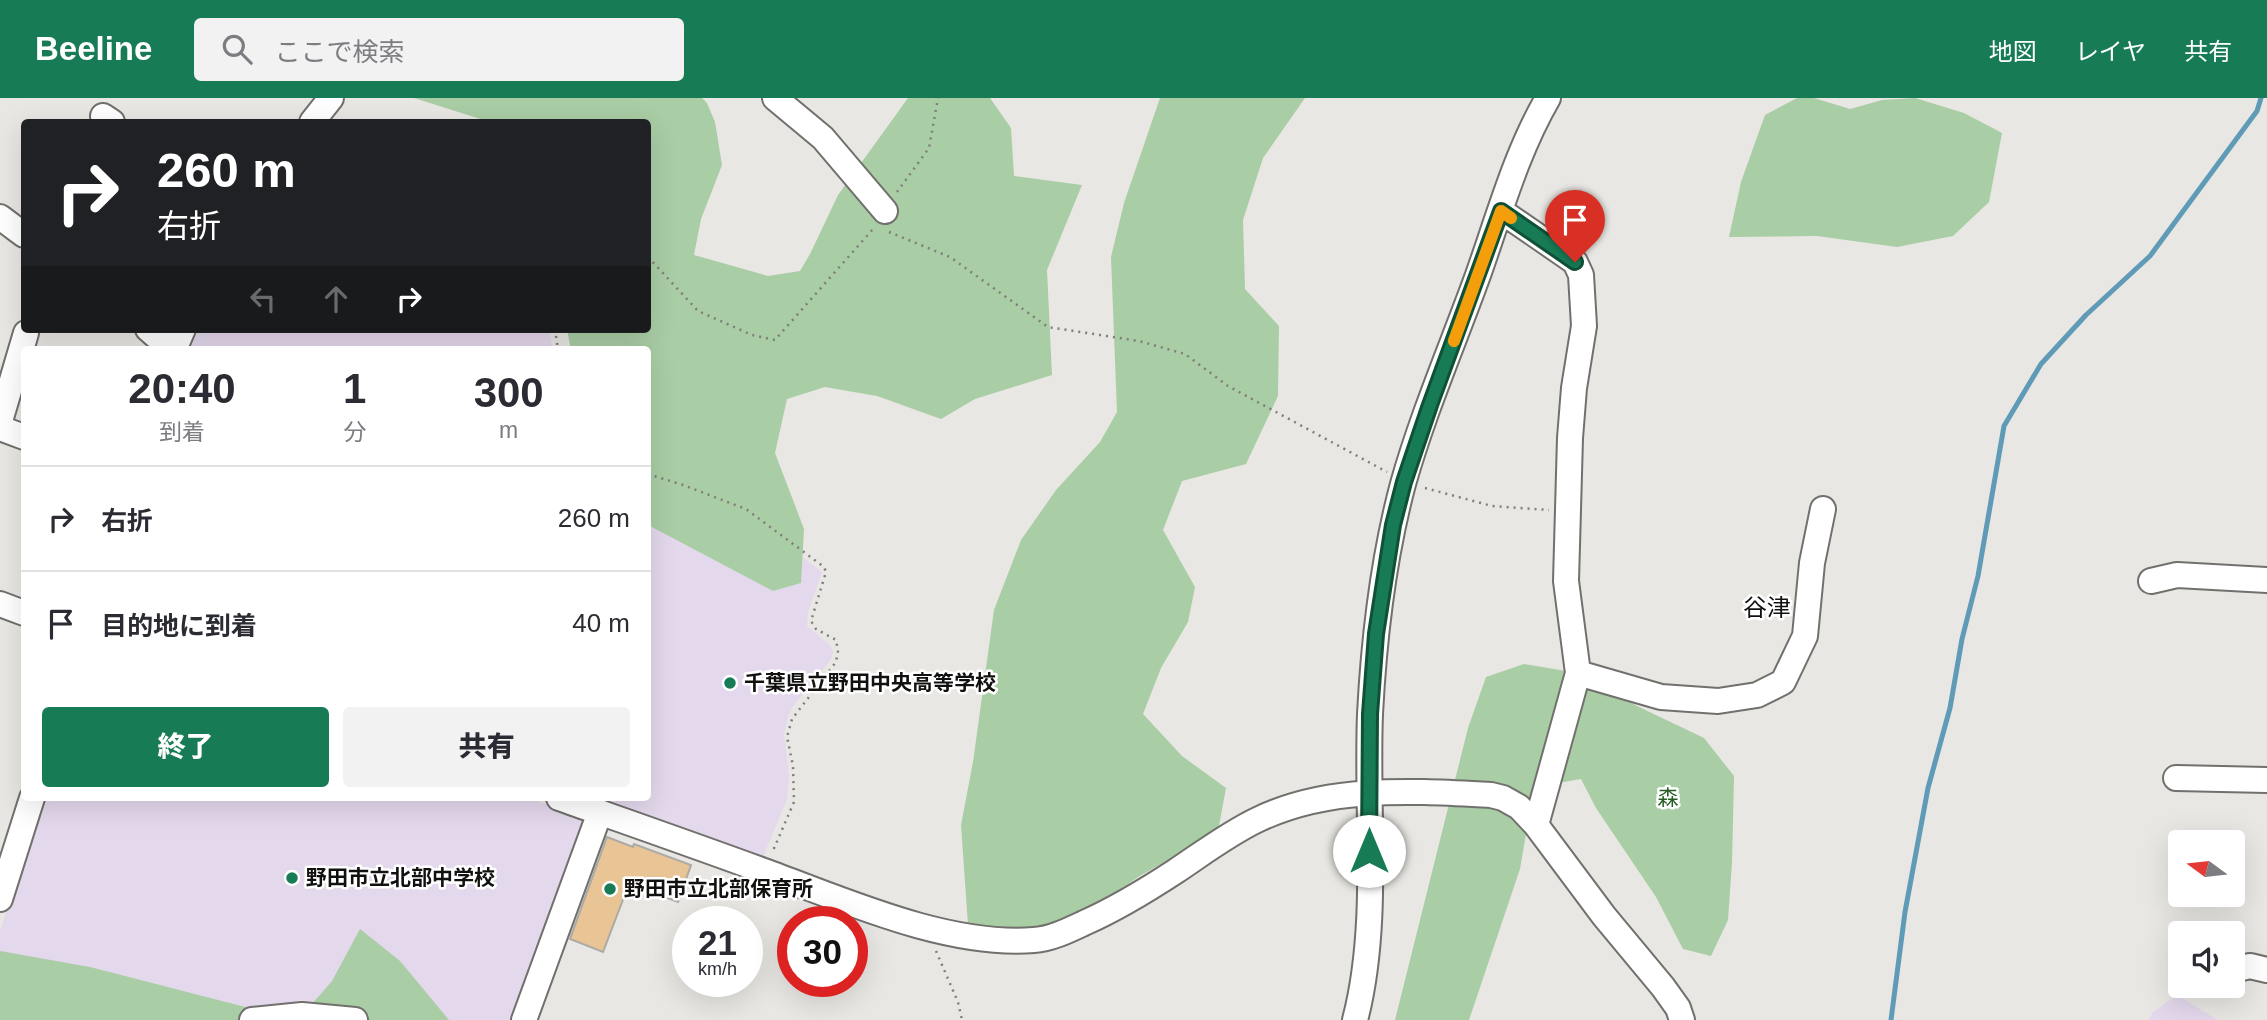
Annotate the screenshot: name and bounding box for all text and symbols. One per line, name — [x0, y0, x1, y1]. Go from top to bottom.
search box — [194, 18, 684, 81]
text: Beeline — [35, 30, 152, 67]
icon: search — [218, 30, 256, 68]
text: ここで検索 — [274, 37, 404, 67]
text: 地図 — [1989, 38, 2037, 65]
text: レイヤ — [2075, 38, 2146, 65]
text: 共有 — [2184, 38, 2232, 65]
text: 260 m — [157, 143, 296, 197]
icon: right — [42, 147, 133, 238]
pin — [1545, 190, 1605, 262]
icon: arrive — [1556, 201, 1594, 239]
text: 右折 — [157, 208, 221, 244]
icon: left — [244, 280, 282, 318]
icon: ahead — [317, 280, 355, 318]
icon: right — [390, 280, 428, 318]
text: 20:40 — [128, 365, 236, 412]
text: 1 — [343, 365, 366, 412]
text: 300 — [474, 369, 544, 416]
text: m — [499, 417, 518, 443]
text: 到着 — [159, 419, 205, 445]
text: 分 — [343, 419, 366, 445]
icon: right — [42, 500, 80, 538]
text: 260 m — [558, 503, 630, 533]
text: 右折 — [101, 506, 153, 536]
district label: 谷津 — [1743, 594, 1791, 621]
icon: arrive — [42, 605, 80, 643]
text: 40 m — [572, 608, 630, 638]
text: 目的地に到着 — [101, 611, 257, 641]
place label: 千葉県立野田中央高等学校 — [744, 671, 996, 694]
marker: 千葉県立野田中央高等学校 — [722, 675, 738, 691]
button: 終了 — [42, 707, 329, 787]
button: 共有 — [343, 707, 630, 787]
park label: 森 — [1658, 786, 1679, 809]
position arrow — [1332, 814, 1406, 888]
north arrow — [2168, 830, 2245, 906]
map controls — [2168, 830, 2245, 998]
place label: 野田市立北部中学校 — [306, 866, 495, 889]
marker: 野田市立北部中学校 — [284, 870, 300, 886]
place label: 野田市立北部保育所 — [624, 877, 813, 900]
marker: 野田市立北部保育所 — [602, 881, 618, 897]
speed limit sign: 30 — [777, 906, 868, 997]
button: sound — [2168, 921, 2245, 998]
text: 21 — [698, 923, 737, 962]
text: km/h — [698, 959, 737, 979]

